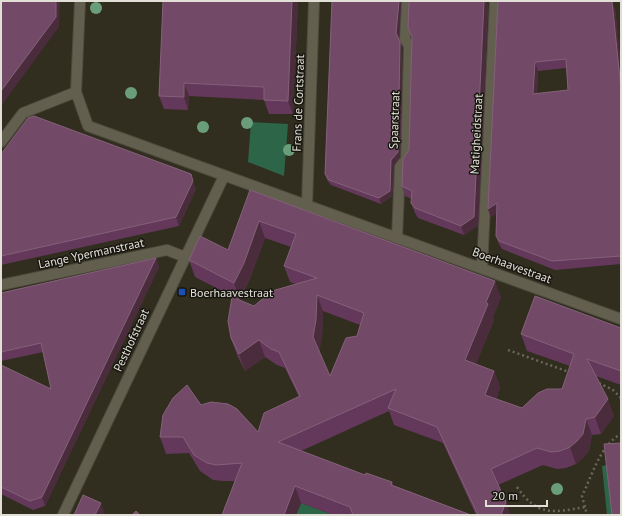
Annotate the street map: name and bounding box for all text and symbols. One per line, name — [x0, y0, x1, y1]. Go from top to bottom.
street label: Frans de Cortstraat — [289, 54, 307, 152]
street label: Spaarstraat — [385, 91, 403, 149]
street label: Matigheidstraat — [466, 93, 486, 175]
street label: Lange Ypermanstraat — [37, 234, 145, 272]
street label: Boerhaavestraat — [470, 244, 554, 286]
place label: Boerhaavestraat — [190, 285, 273, 300]
marker: Boerhaavestraat — [177, 287, 187, 297]
street label: Pesthofstraat — [110, 306, 152, 374]
scale bar — [486, 482, 547, 508]
text: 20 m — [492, 488, 518, 503]

